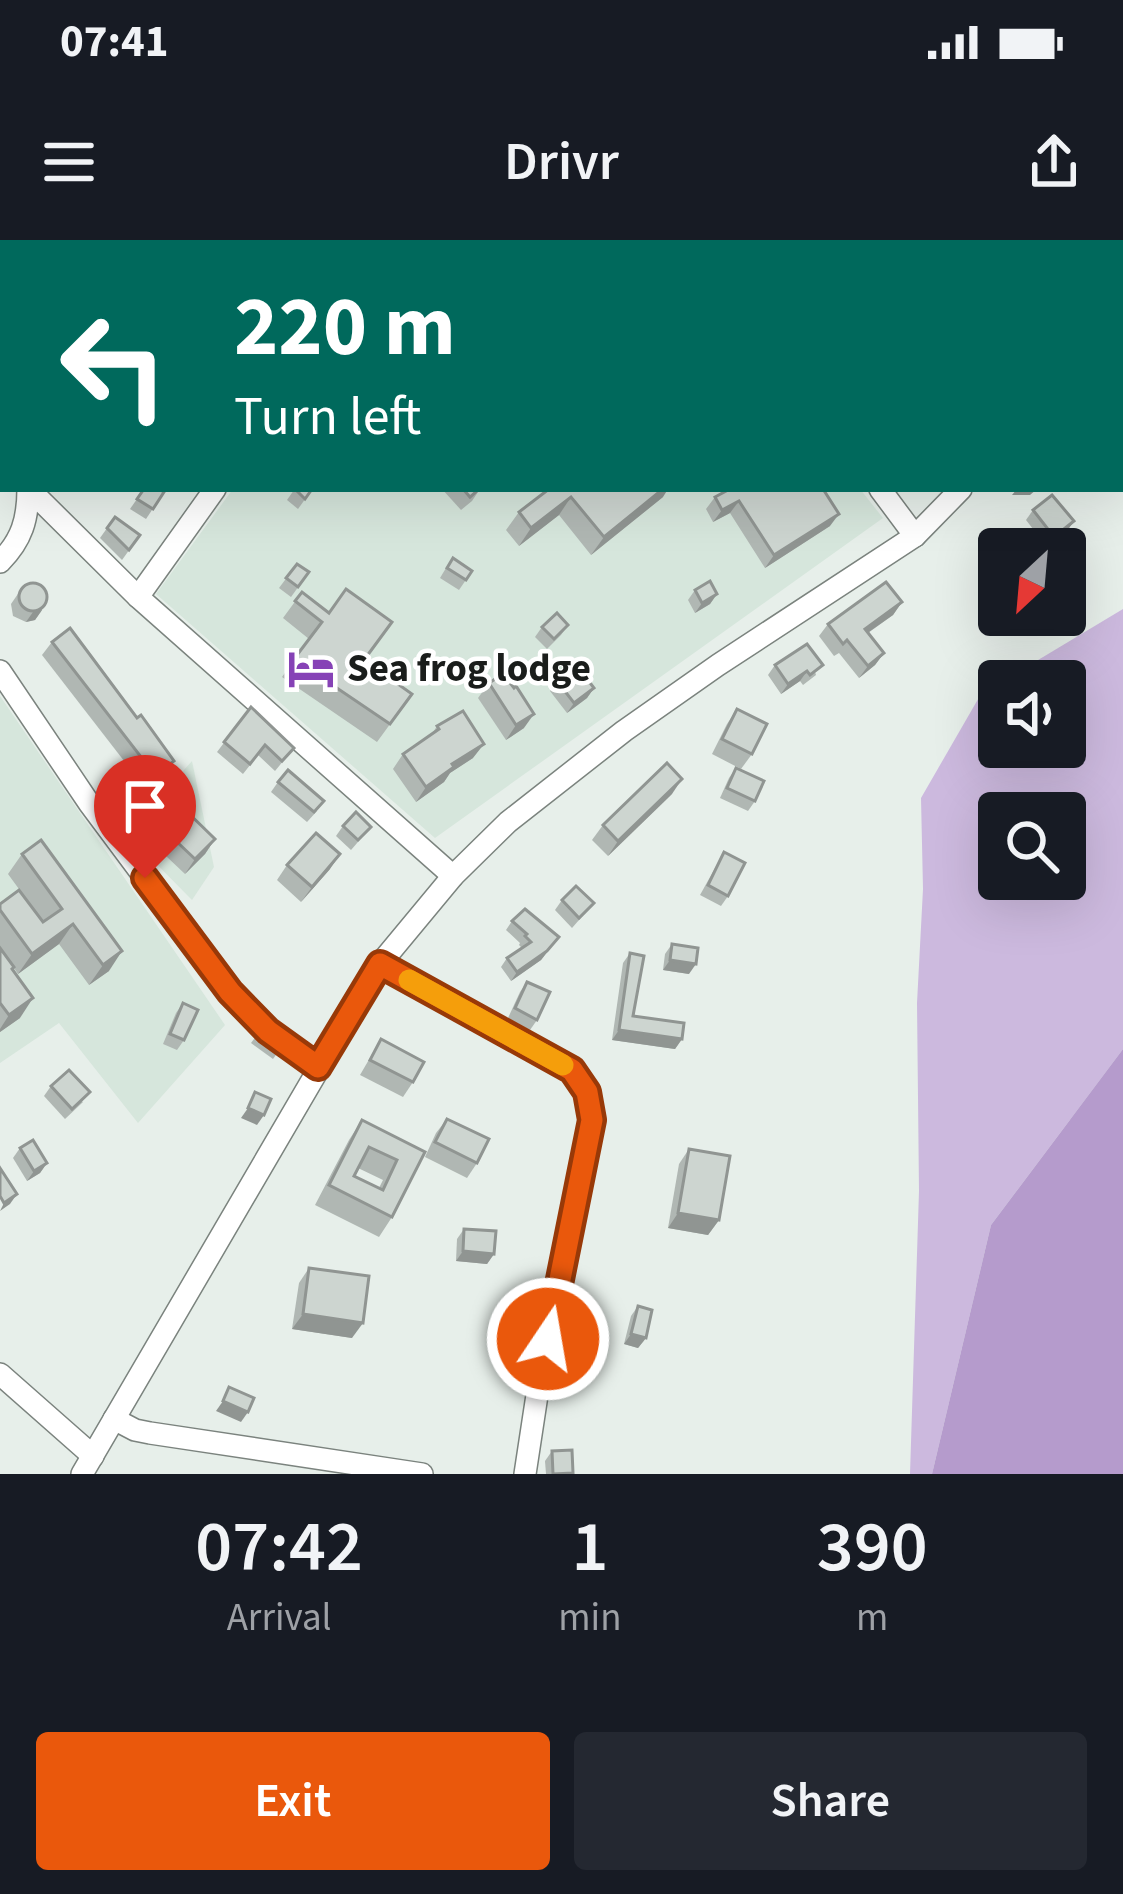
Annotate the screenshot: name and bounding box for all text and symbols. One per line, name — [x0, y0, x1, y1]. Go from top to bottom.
text: 07:41 — [60, 10, 169, 74]
text: Drivr — [504, 124, 619, 201]
icon: menu — [36, 129, 102, 195]
icon: share — [1021, 129, 1087, 195]
text: 220 m — [234, 268, 456, 388]
icon: left — [36, 288, 192, 444]
text: Turn left — [234, 379, 421, 456]
north arrow — [978, 528, 1086, 636]
map controls — [978, 528, 1086, 900]
place label: Sea frog lodge — [347, 641, 591, 697]
hotel icon: Sea frog lodge — [286, 644, 336, 694]
button: sound — [978, 660, 1086, 768]
pin — [94, 755, 196, 878]
icon: arrive — [112, 773, 178, 839]
button: search — [978, 792, 1086, 900]
position arrow — [485, 1276, 611, 1402]
text: 07:42 — [195, 1496, 363, 1599]
text: 1 — [571, 1496, 608, 1599]
text: 390 — [817, 1496, 928, 1599]
text: Arrival — [227, 1590, 332, 1646]
text: min — [558, 1590, 622, 1646]
text: m — [856, 1590, 888, 1646]
button: Exit — [36, 1732, 550, 1870]
button: Share — [574, 1732, 1087, 1870]

